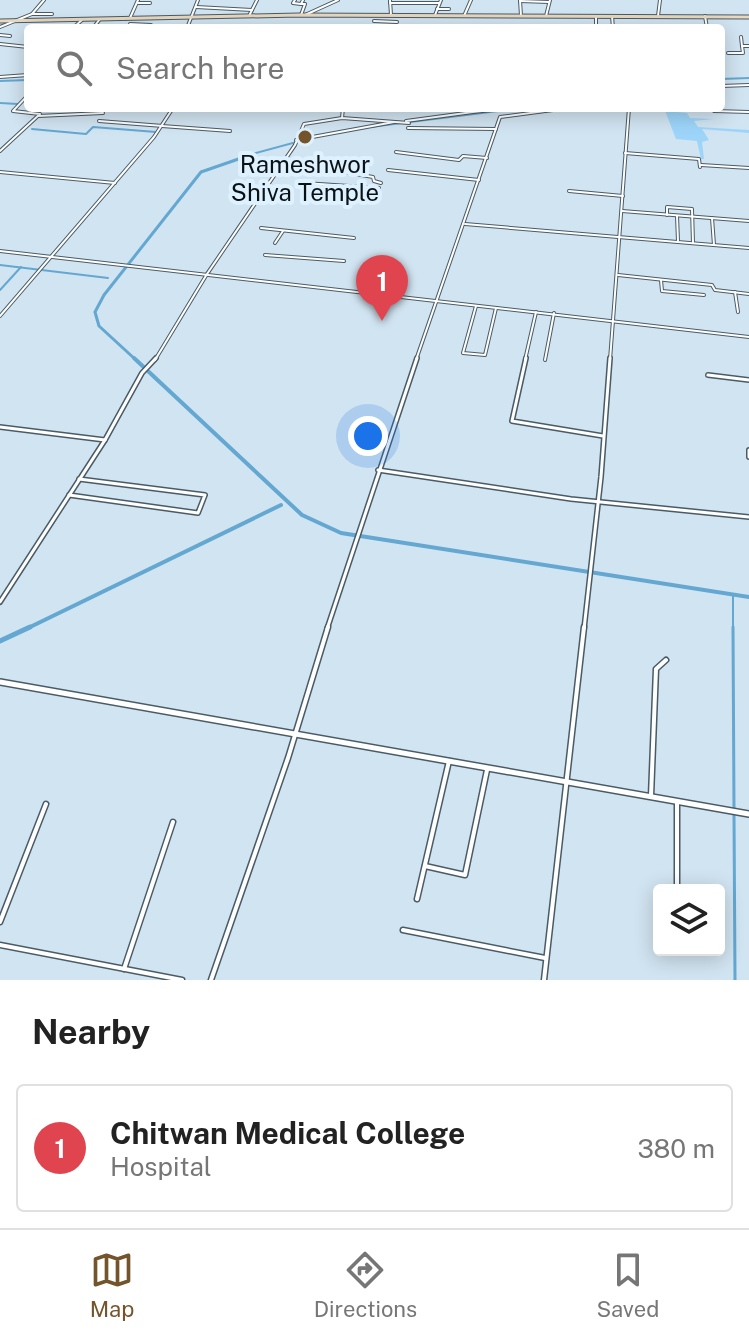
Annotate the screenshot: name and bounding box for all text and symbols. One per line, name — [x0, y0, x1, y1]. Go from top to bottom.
search box — [24, 24, 725, 112]
icon: search — [52, 46, 96, 90]
text: Search here — [116, 50, 284, 86]
marker: Rameshwor Shiva Temple — [296, 128, 314, 146]
place label: Rameshwor Shiva Temple — [231, 150, 379, 206]
pin: 1 — [356, 255, 408, 321]
your location — [348, 416, 388, 456]
map controls — [653, 884, 725, 956]
button: layers — [653, 884, 725, 956]
text: Nearby — [32, 1012, 150, 1052]
text: Chitwan Medical College — [110, 1115, 465, 1151]
text: 1 — [54, 1133, 66, 1164]
text: 380 m — [637, 1133, 715, 1164]
text: Hospital — [110, 1151, 212, 1182]
tab: Map — [90, 1248, 134, 1322]
tab: Directions — [314, 1248, 417, 1322]
tab: Saved — [596, 1248, 659, 1322]

